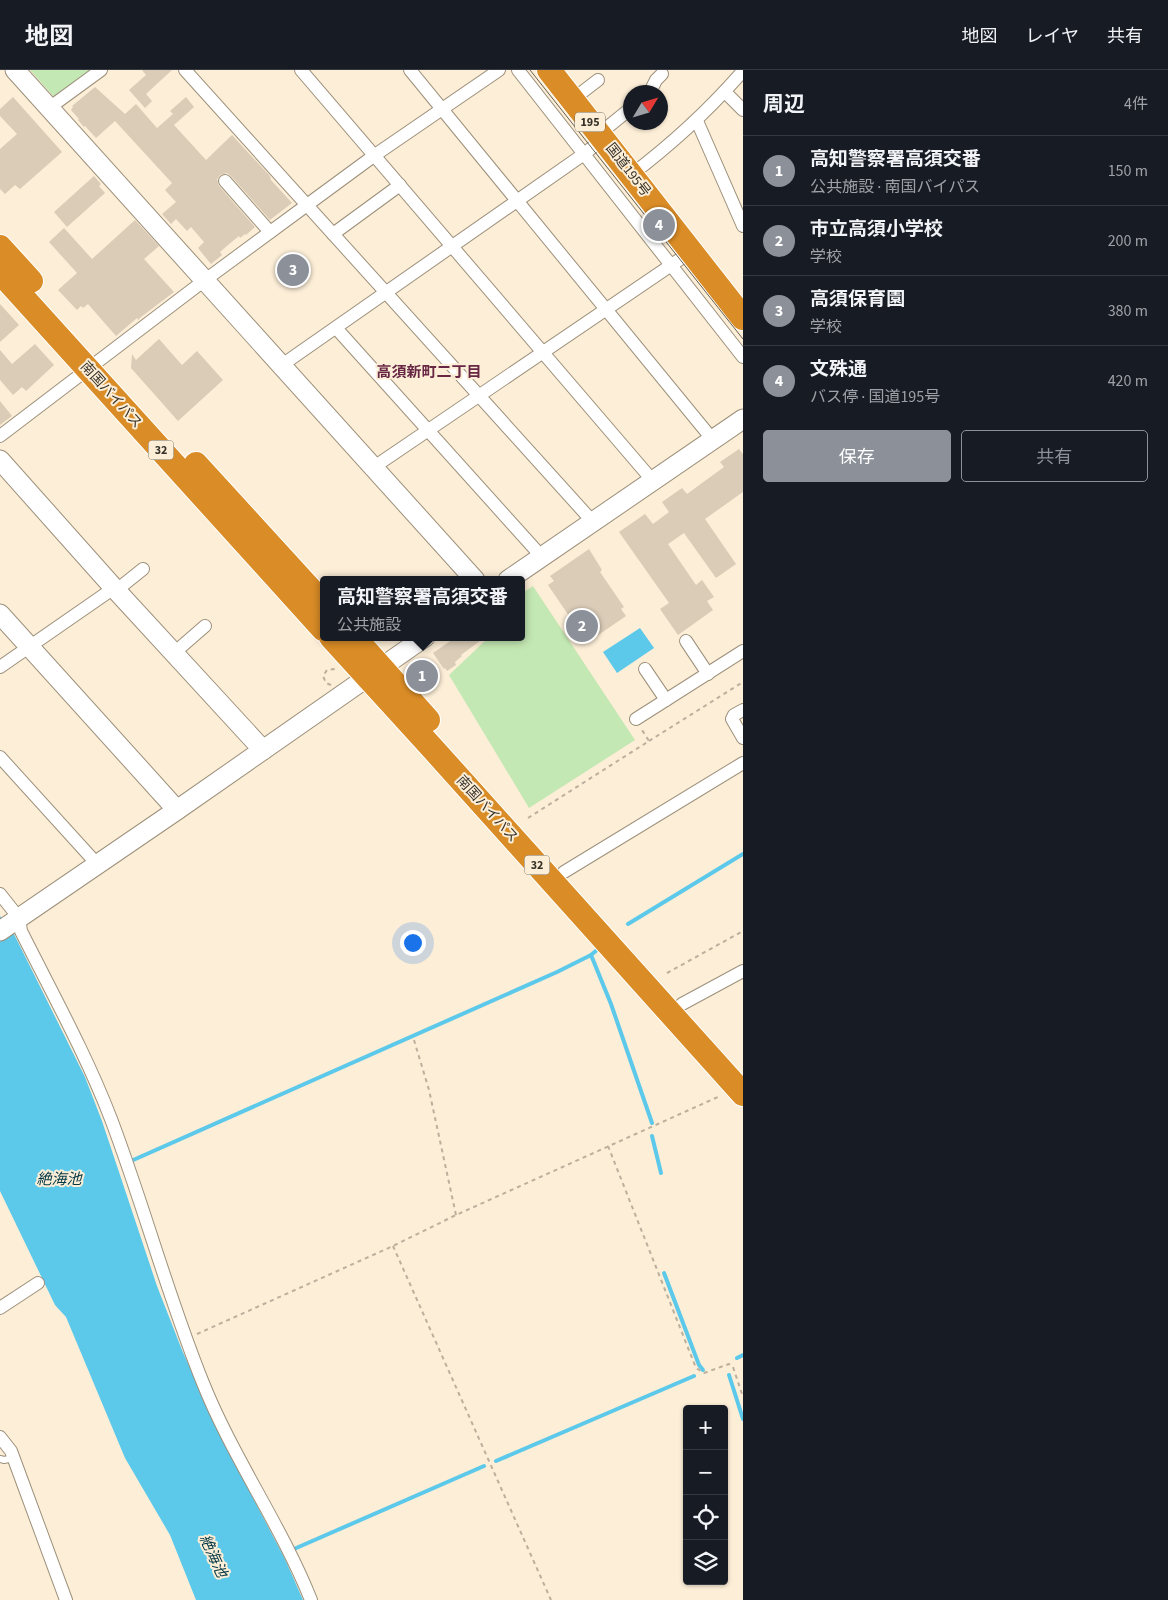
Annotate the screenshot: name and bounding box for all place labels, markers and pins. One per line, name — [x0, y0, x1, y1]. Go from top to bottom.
pin: 4 — [643, 206, 675, 244]
pin: 3 — [277, 251, 309, 289]
pin: 2 — [566, 607, 598, 645]
pin: 1 — [406, 657, 438, 695]

